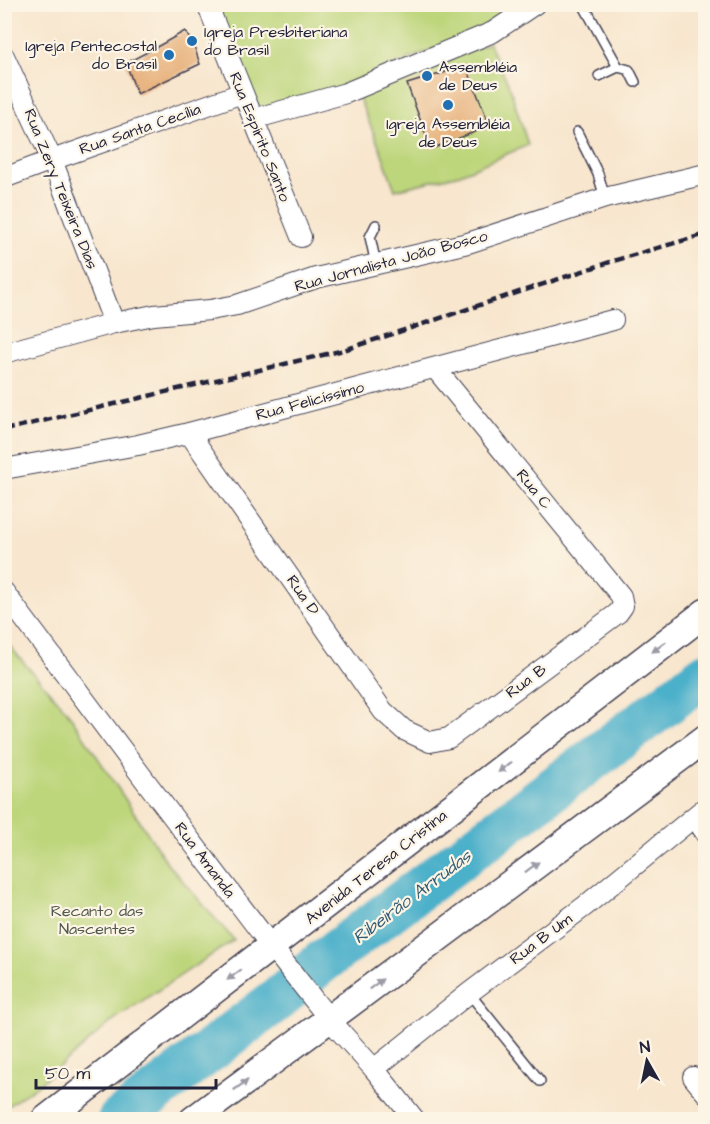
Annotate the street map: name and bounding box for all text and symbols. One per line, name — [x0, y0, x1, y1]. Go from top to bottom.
place label: Igreja Presbiteriana do Brasil — [204, 21, 347, 61]
marker: Igreja Presbiteriana do Brasil — [185, 34, 199, 48]
place label: Igreja Pentecostal do Brasil — [25, 35, 157, 75]
marker: Igreja Pentecostal do Brasil — [162, 48, 176, 62]
place label: Assembléia de Deus — [439, 56, 517, 96]
street label: Rua Espírito Santo — [224, 69, 296, 205]
marker: Assembléia de Deus — [420, 69, 434, 83]
street label: Rua Santa Cecília — [76, 98, 204, 160]
marker: Igreja Assembléia de Deus — [441, 98, 455, 112]
street label: Rua Zery Teixeira Dias — [18, 105, 103, 273]
place label: Igreja Assembléia de Deus — [386, 113, 510, 153]
street label: Rua Jornalista João Bosco — [292, 225, 490, 297]
street label: Rua Felicíssimo — [253, 376, 367, 426]
street label: Rua C — [511, 464, 557, 514]
street label: Rua D — [281, 570, 325, 620]
one-way arrow — [651, 641, 666, 653]
street label: Rua B — [501, 658, 551, 703]
one-way arrow — [497, 760, 513, 773]
street label: Avenida Teresa Cristina — [300, 805, 452, 929]
street label: Rua Amanda — [169, 818, 241, 902]
water label: Ribeirão Arrudas — [348, 844, 477, 950]
one-way arrow — [525, 862, 540, 874]
park label: Recanto das Nascentes — [51, 900, 143, 940]
street label: Rua B Um — [505, 908, 577, 970]
one-way arrow — [226, 969, 241, 981]
one-way arrow — [369, 979, 384, 991]
north arrow — [617, 1031, 677, 1091]
text: N — [638, 1036, 651, 1059]
scale bar — [36, 1052, 216, 1090]
text: 50 m — [45, 1061, 90, 1086]
one-way arrow — [232, 1079, 248, 1091]

